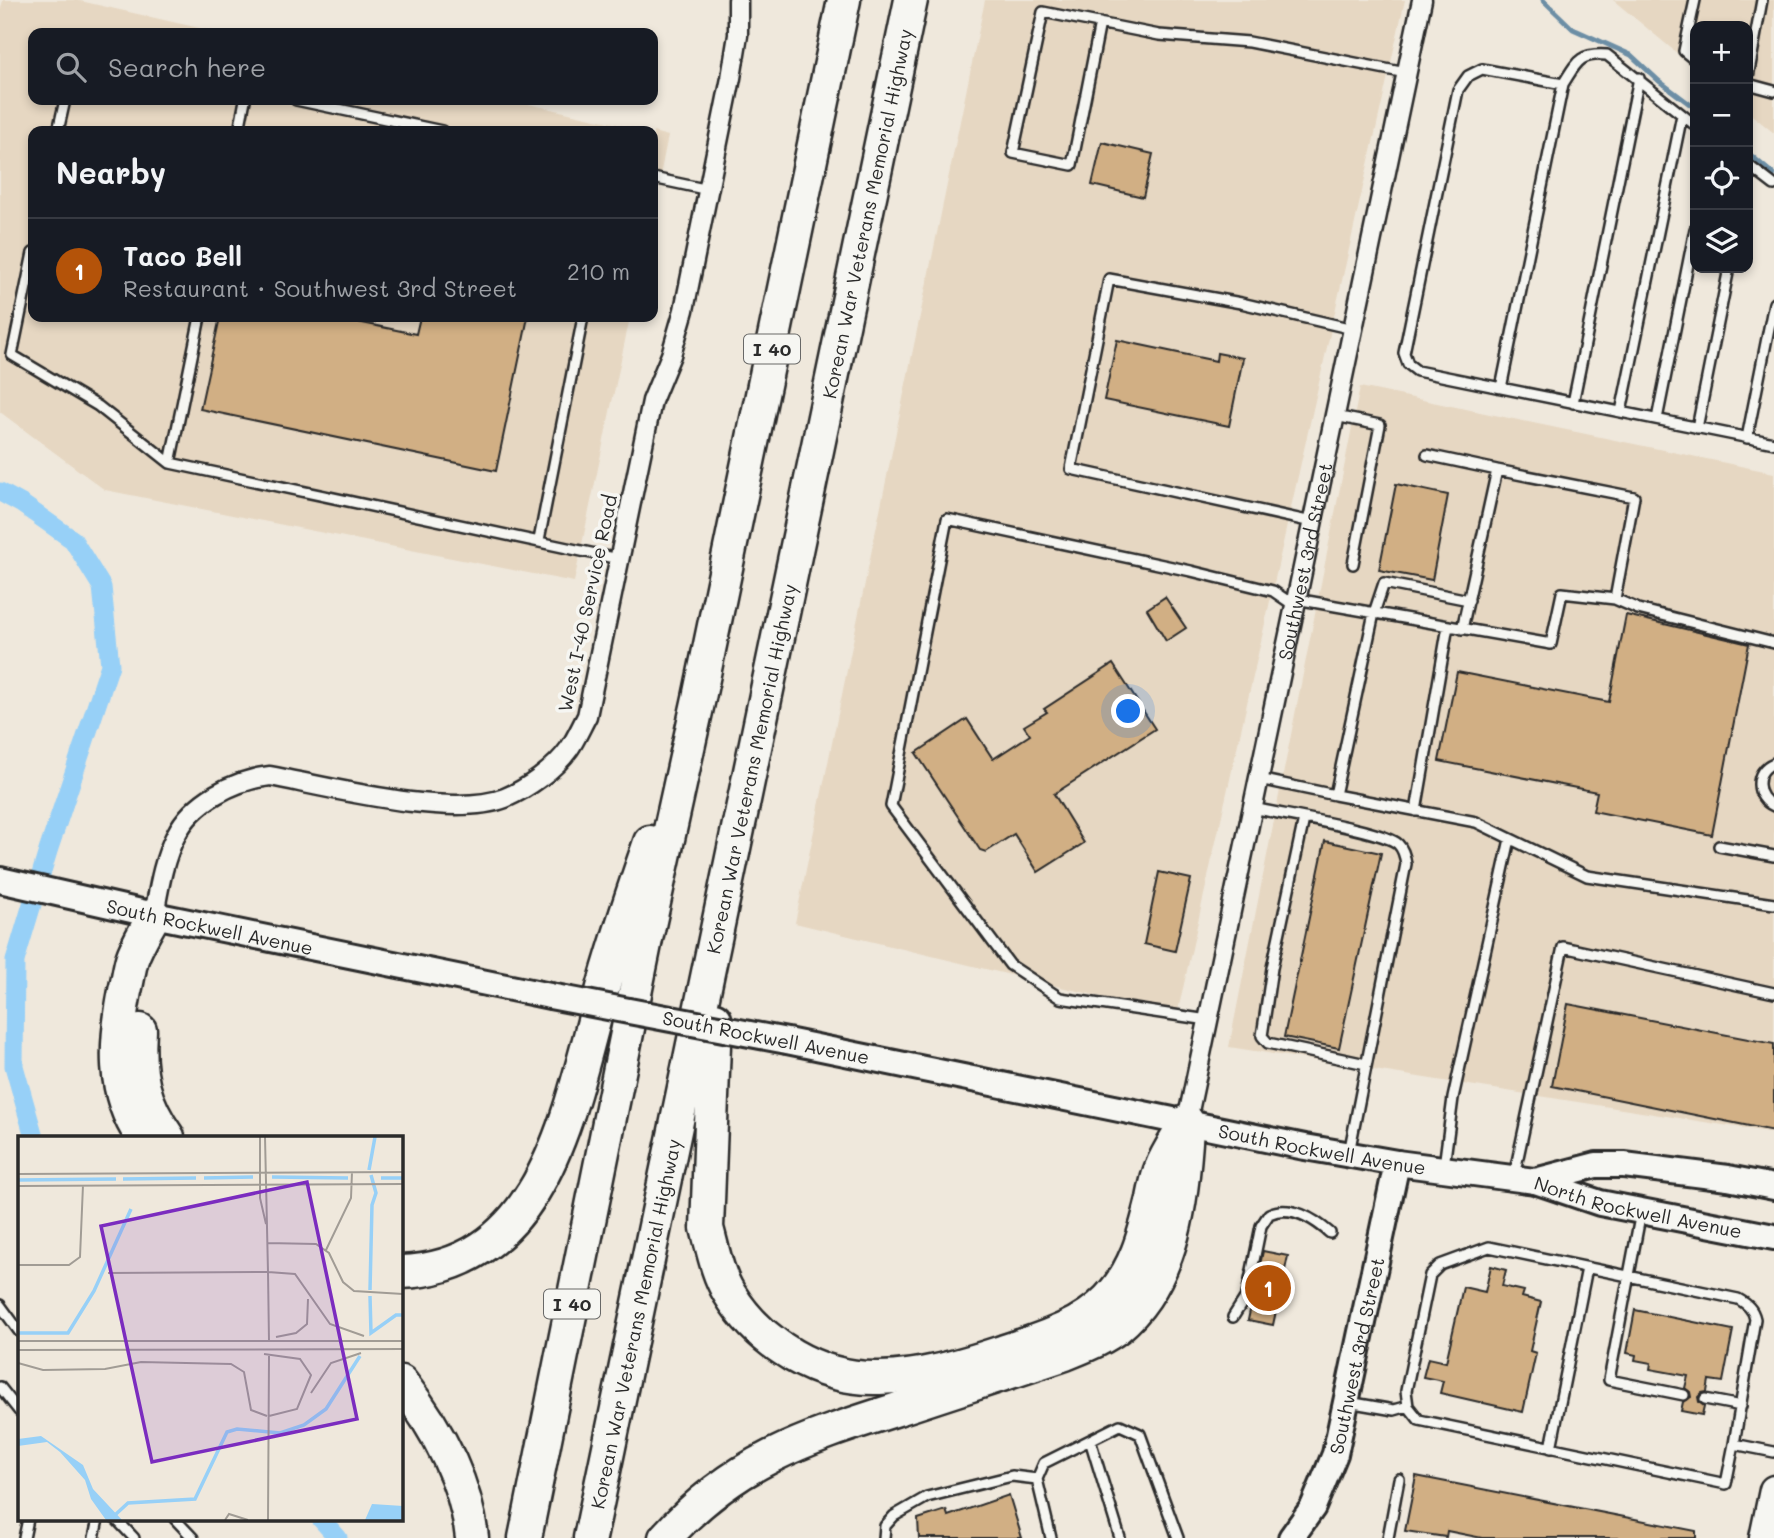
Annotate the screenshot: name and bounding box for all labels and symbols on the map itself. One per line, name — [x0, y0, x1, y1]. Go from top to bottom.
street label: Korean War Veterans Memorial Highway — [816, 26, 917, 401]
road number: I 40 — [744, 334, 800, 363]
street label: Southwest 3rd Street — [1271, 460, 1337, 662]
street label: West I-40 Service Road — [552, 492, 622, 714]
street label: Korean War Veterans Memorial Highway — [700, 581, 801, 956]
your location — [1111, 694, 1145, 728]
street label: South Rockwell Avenue — [104, 892, 315, 960]
street label: South Rockwell Avenue — [660, 1005, 872, 1069]
street label: South Rockwell Avenue — [1216, 1117, 1427, 1179]
inset map — [18, 1136, 402, 1520]
street label: Korean War Veterans Memorial Highway — [584, 1136, 686, 1511]
street label: North Rockwell Avenue — [1531, 1169, 1744, 1243]
street label: Southwest 3rd Street — [1323, 1255, 1389, 1457]
pin: 1 — [1245, 1262, 1291, 1314]
road number: I 40 — [544, 1289, 600, 1318]

